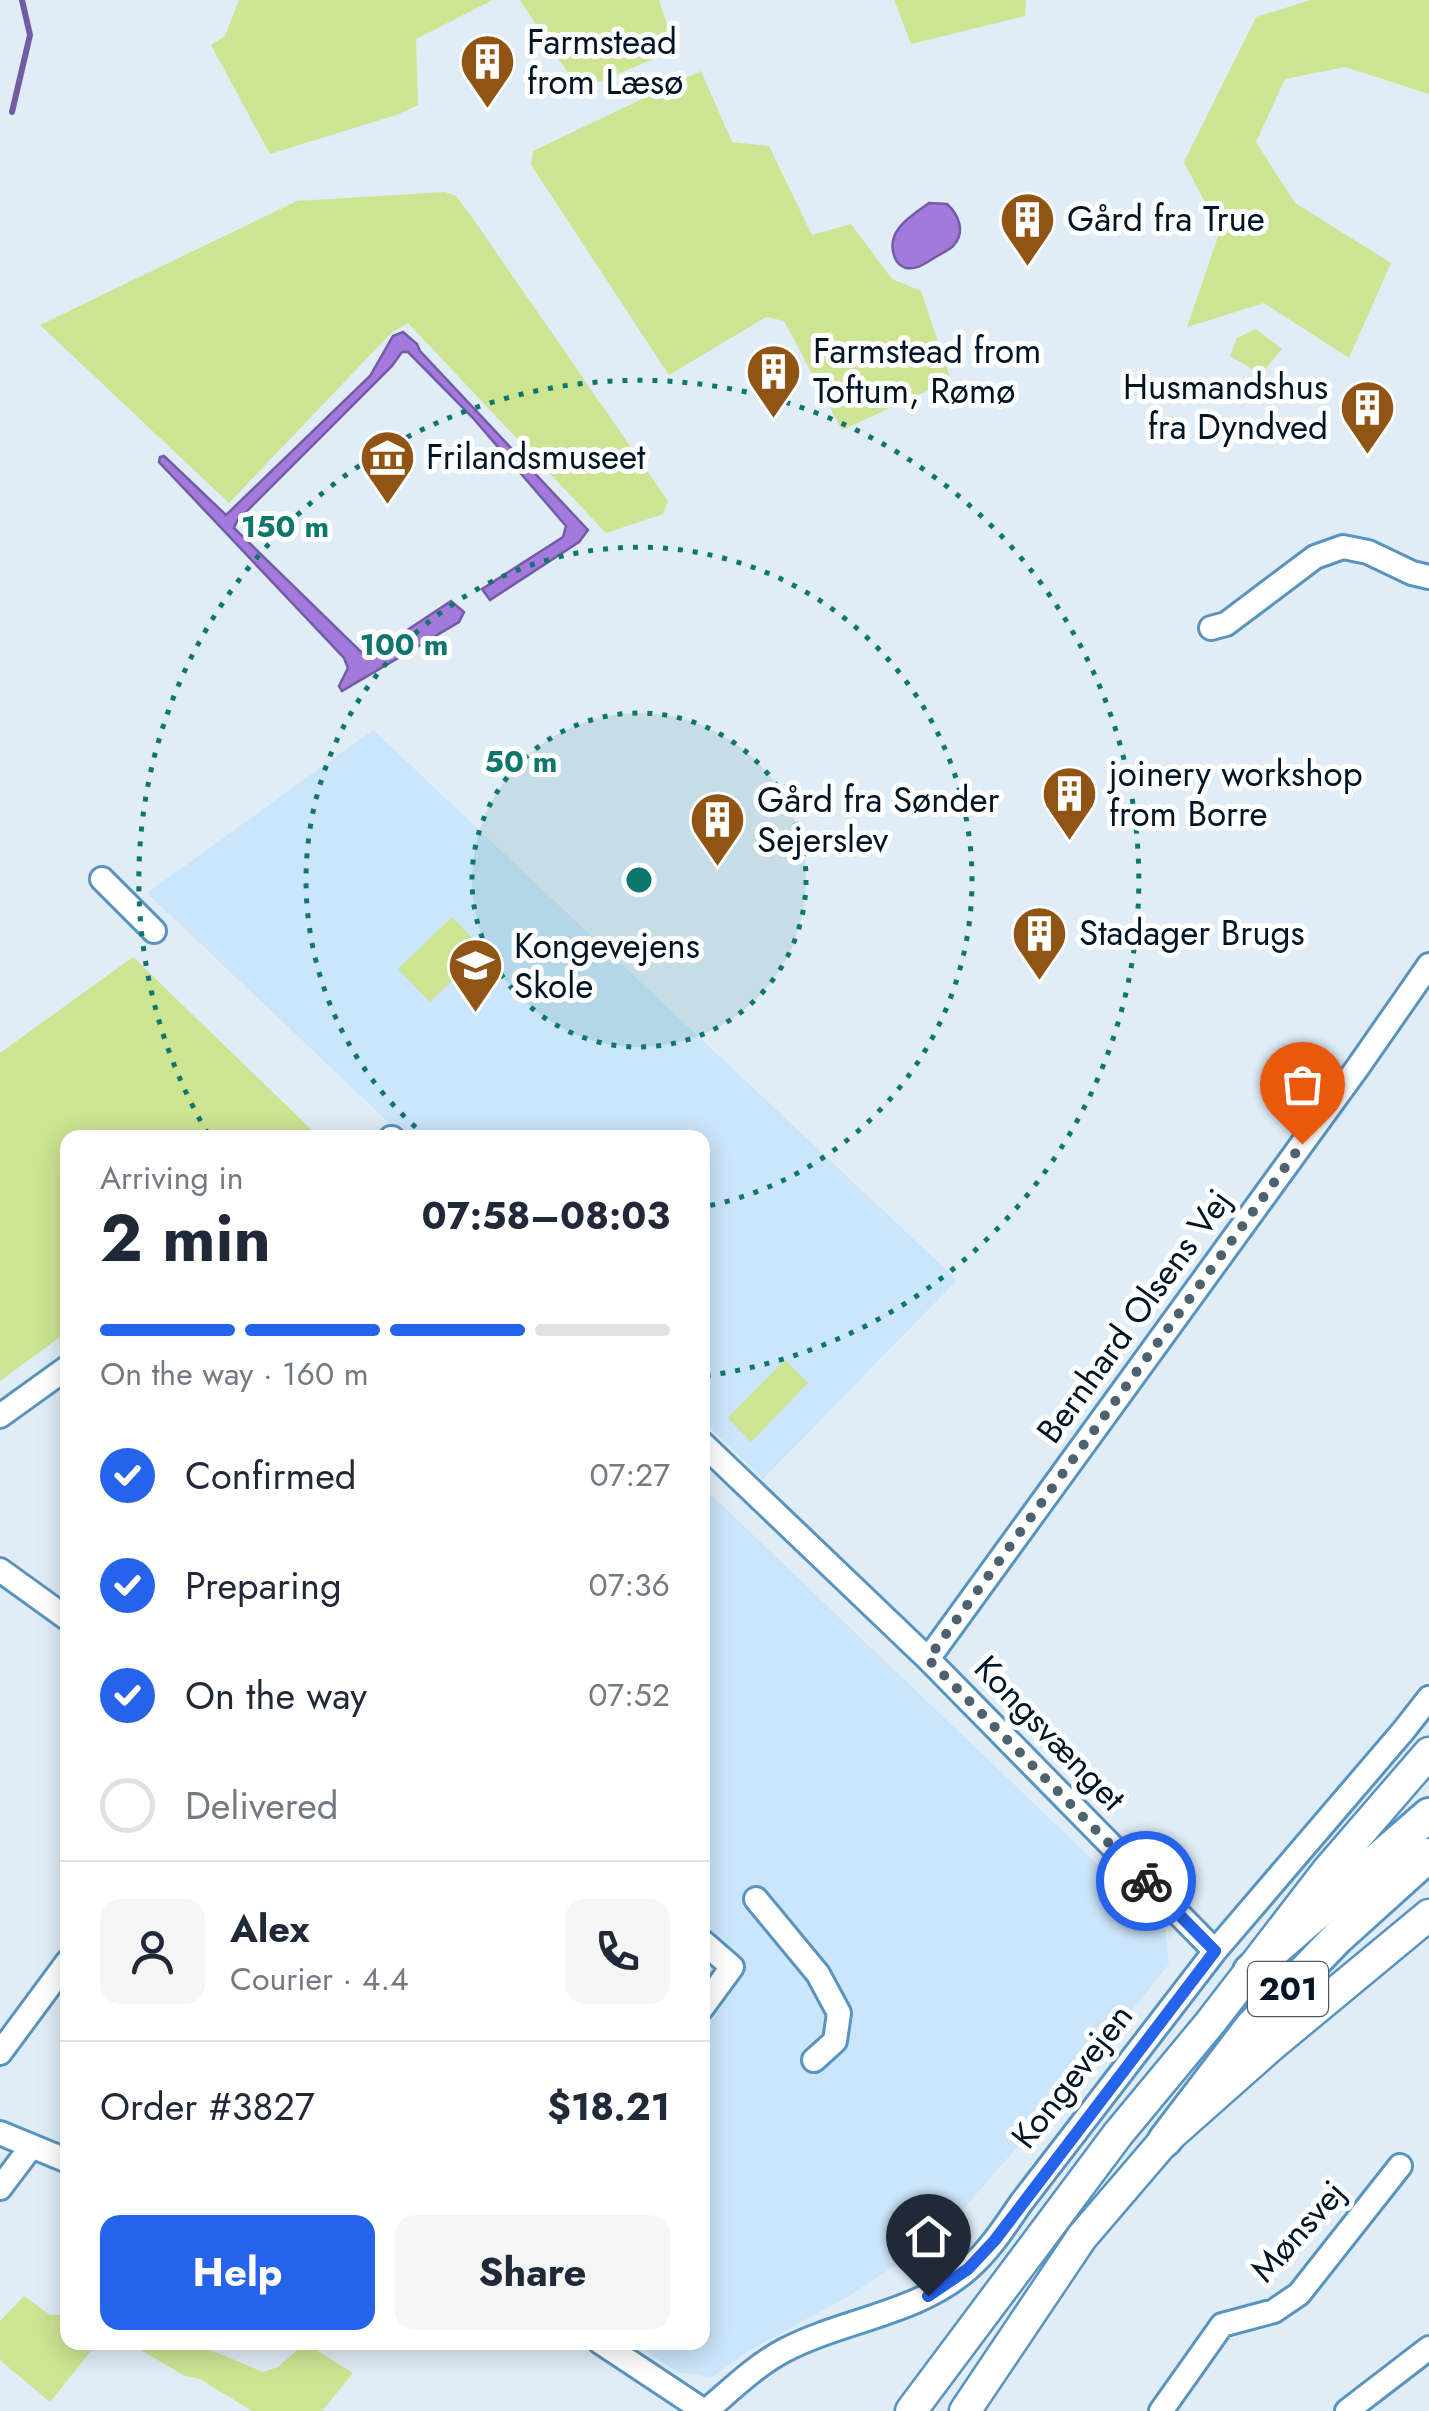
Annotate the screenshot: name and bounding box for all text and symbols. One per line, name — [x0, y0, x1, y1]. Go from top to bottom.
place label: Farmstead from Læsø — [527, 17, 683, 107]
building icon: Farmstead from Læsø — [458, 32, 518, 111]
building icon: Gård fra True — [998, 189, 1058, 268]
place label: Gård fra True — [1067, 194, 1265, 244]
place label: Farmstead from Toftum, Rømø — [813, 326, 1041, 416]
building icon: Farmstead from Toftum, Rømø — [744, 341, 804, 420]
place label: Husmandshus fra Dyndved — [1123, 362, 1328, 452]
building icon: Husmandshus fra Dyndved — [1337, 377, 1397, 456]
museum icon: Frilandsmuseet — [357, 427, 417, 506]
place label: Frilandsmuseet — [426, 432, 646, 482]
text: 150 m — [241, 505, 329, 548]
text: 100 m — [360, 623, 448, 666]
text: 50 m — [485, 740, 557, 783]
place label: joinery workshop from Borre — [1106, 749, 1363, 839]
building icon: joinery workshop from Borre — [1040, 764, 1100, 843]
place label: Gård fra Sønder Sejerslev — [757, 775, 1000, 865]
building icon: Gård fra Sønder Sejerslev — [688, 790, 748, 869]
centre of rings — [621, 862, 657, 898]
building icon: Stadager Brugs — [1010, 903, 1070, 982]
place label: Stadager Brugs — [1079, 908, 1305, 958]
place label: Kongevejens Skole — [514, 921, 700, 1011]
school or university icon: Kongevejens Skole — [445, 936, 505, 1015]
pin — [1260, 1042, 1345, 1145]
icon: bag — [1275, 1057, 1330, 1112]
text: Arriving in — [100, 1155, 244, 1201]
street label: Bernhard Olsens Vej — [1025, 1179, 1243, 1453]
text: 07:58–08:03 — [422, 1188, 670, 1243]
text: 2 min — [100, 1191, 271, 1285]
text: On the way · 160 m — [100, 1351, 369, 1397]
icon: check — [100, 1448, 155, 1503]
text: Confirmed — [185, 1448, 356, 1503]
text: 07:27 — [589, 1452, 670, 1498]
icon: check — [100, 1558, 155, 1613]
text: Preparing — [185, 1558, 342, 1613]
text: 07:36 — [588, 1562, 670, 1608]
street label: Kongsvænget — [963, 1644, 1138, 1822]
icon: check — [100, 1668, 155, 1723]
text: On the way — [185, 1668, 367, 1723]
text: 07:52 — [588, 1672, 670, 1718]
text: Delivered — [185, 1778, 338, 1833]
courier — [1096, 1831, 1196, 1931]
icon: bike — [1119, 1854, 1174, 1909]
button: person — [100, 1899, 205, 2004]
button: phone — [565, 1899, 670, 2004]
text: Alex — [230, 1901, 310, 1956]
text: Courier · 4.4 — [230, 1956, 409, 2002]
road number: 201 — [1248, 1962, 1328, 2016]
street label: Kongevejen — [999, 1993, 1145, 2159]
text: Order #3827 — [100, 2079, 315, 2134]
text: $18.21 — [547, 2079, 670, 2134]
street label: Mønsvej — [1239, 2169, 1357, 2293]
pin — [886, 2194, 971, 2297]
icon: home — [901, 2209, 956, 2264]
button: Help — [100, 2215, 375, 2330]
button: Share — [395, 2215, 670, 2330]

